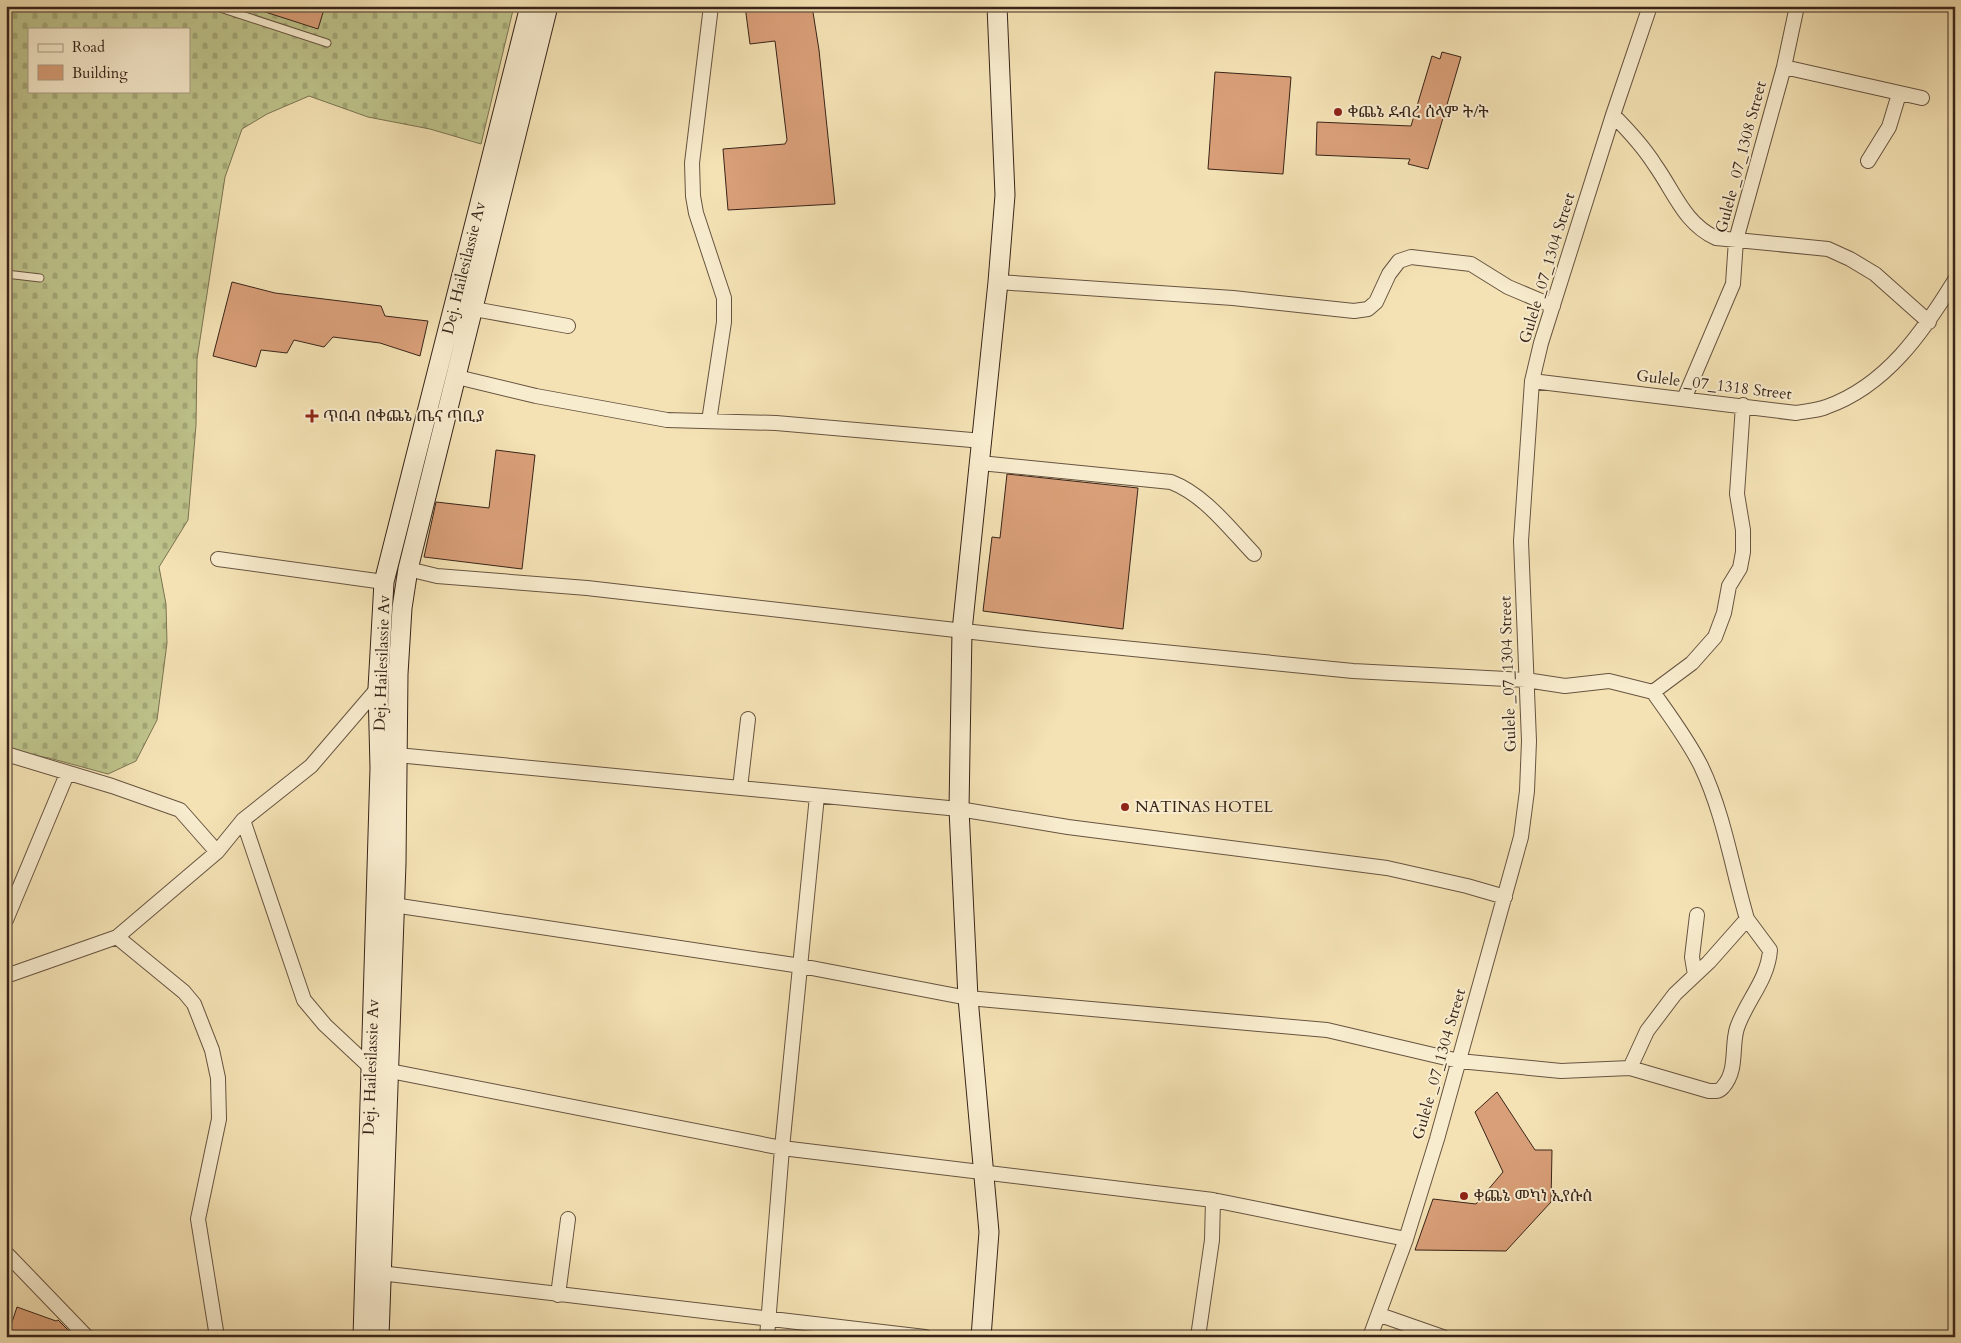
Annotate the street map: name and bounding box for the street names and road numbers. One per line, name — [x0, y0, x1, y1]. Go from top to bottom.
street label: Gulele _07_1308 Street — [1710, 79, 1772, 235]
street label: Gulele _07_1304 Street — [1514, 190, 1580, 346]
street label: Dej. Hailesilassie Av — [437, 198, 491, 337]
street label: Gulele _07_1318 Street — [1635, 365, 1793, 405]
street label: Dej. Hailesilassie Av — [369, 594, 395, 732]
street label: Gulele _07_1304 Street — [1494, 596, 1522, 752]
street label: Gulele _07_1304 Street — [1407, 986, 1471, 1142]
street label: Dej. Hailesilassie Av — [358, 998, 384, 1136]

